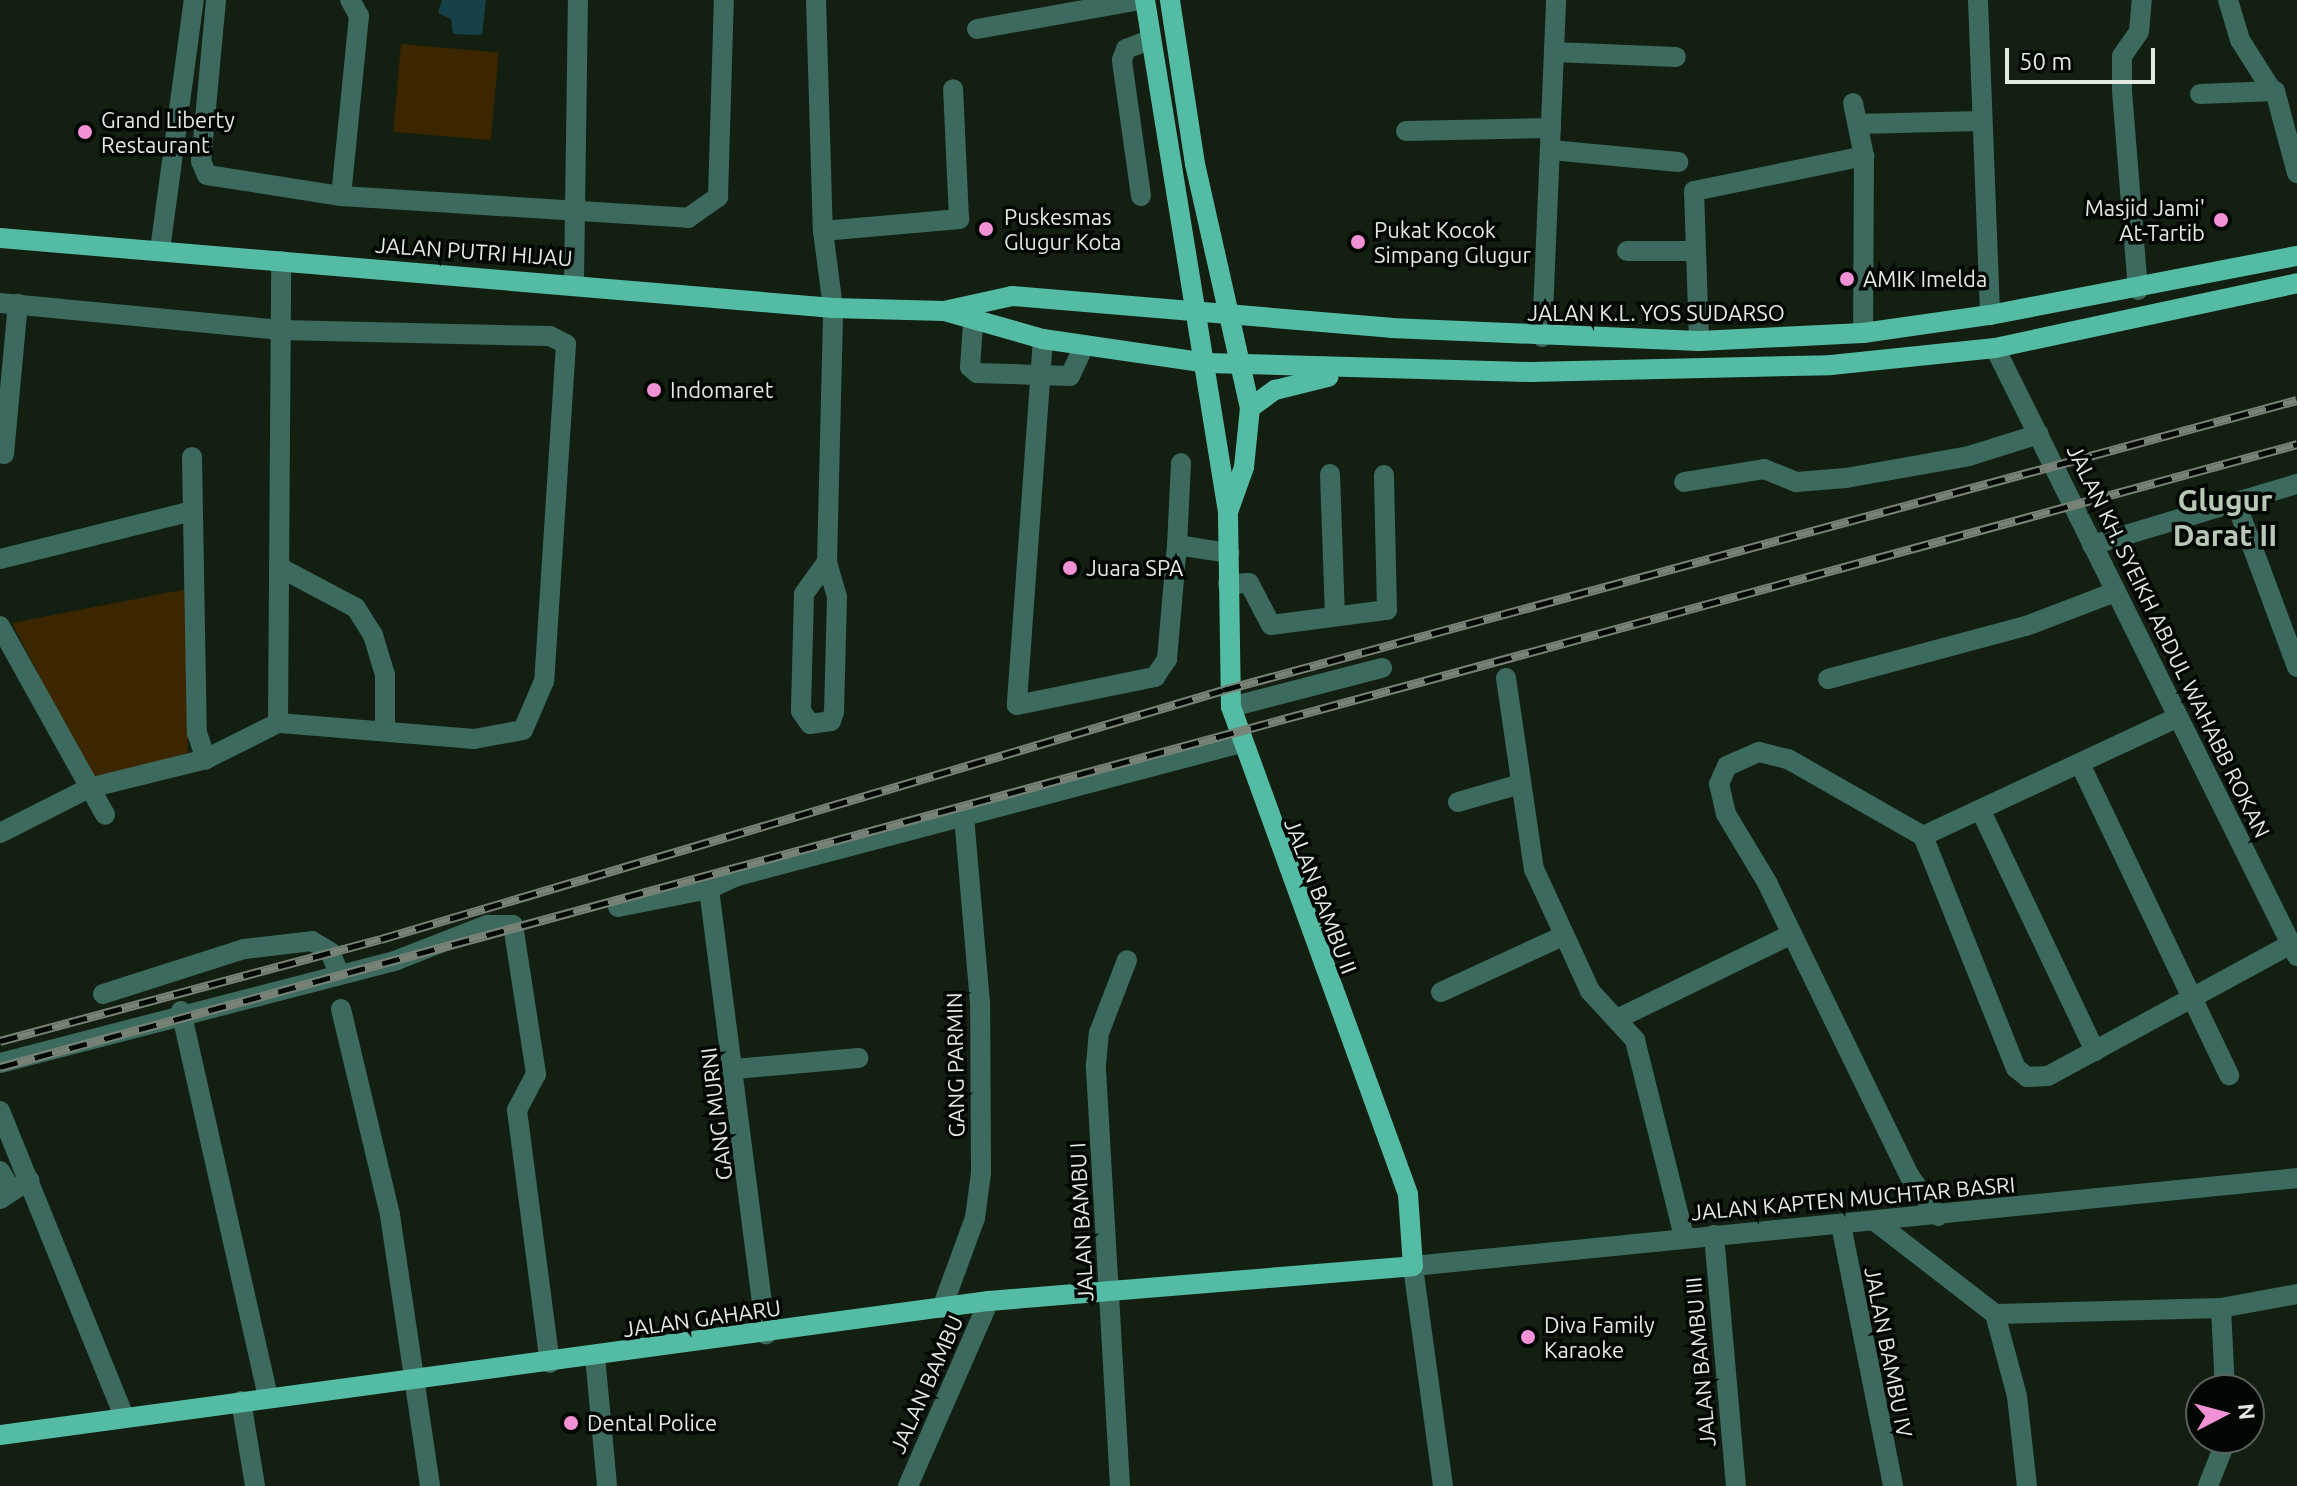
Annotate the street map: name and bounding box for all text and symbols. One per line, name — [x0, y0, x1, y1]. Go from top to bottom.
scale bar — [2009, 32, 2159, 82]
text: 50 m — [2019, 48, 2072, 75]
place label: Grand Liberty Restaurant — [101, 106, 235, 158]
marker: Grand Liberty Restaurant — [76, 123, 94, 141]
place label: Masjid Jami' At-Tartib — [2085, 194, 2205, 246]
place label: Puskesmas Glugur Kota — [1004, 203, 1121, 254]
marker: Masjid Jami' At-Tartib — [2212, 211, 2230, 229]
place label: Pukat Kocok Simpang Glugur — [1374, 216, 1531, 268]
marker: Puskesmas Glugur Kota — [975, 218, 997, 240]
street label: JALAN PUTRI HIJAU — [374, 231, 574, 271]
marker: Pukat Kocok Simpang Glugur — [1349, 233, 1367, 251]
place label: AMIK Imelda — [1863, 266, 1987, 292]
marker: AMIK Imelda — [1838, 270, 1856, 288]
street label: JALAN K.L. YOS SUDARSO — [1527, 300, 1785, 326]
place label: Indomaret — [670, 377, 773, 403]
marker: Indomaret — [645, 381, 663, 399]
street label: JALAN KH. SYEIKH ABDUL WAHABB ROKAN — [2062, 440, 2276, 842]
district label: Glugur Darat II — [2173, 482, 2277, 552]
place label: Juara SPA — [1086, 555, 1183, 581]
marker: Juara SPA — [1061, 559, 1079, 577]
street label: JALAN BAMBU II — [1279, 814, 1363, 978]
street label: GANG PARMIN — [941, 992, 969, 1138]
street label: GANG MURNI — [695, 1046, 737, 1182]
street label: JALAN BAMBU I — [1064, 1142, 1098, 1302]
street label: JALAN KAPTEN MUCHTAR BASRI — [1690, 1171, 2016, 1225]
street label: JALAN BAMBU IV — [1860, 1265, 1918, 1439]
street label: JALAN BAMBU III — [1679, 1276, 1721, 1448]
street label: JALAN GAHARU — [621, 1294, 783, 1342]
street label: JALAN BAMBU — [884, 1311, 968, 1457]
place label: Diva Family Karaoke — [1544, 1311, 1655, 1362]
marker: Diva Family Karaoke — [1519, 1328, 1537, 1346]
north arrow — [2185, 1374, 2265, 1454]
text: N — [2234, 1402, 2261, 1421]
place label: Dental Police — [587, 1410, 717, 1436]
marker: Dental Police — [562, 1414, 580, 1432]

